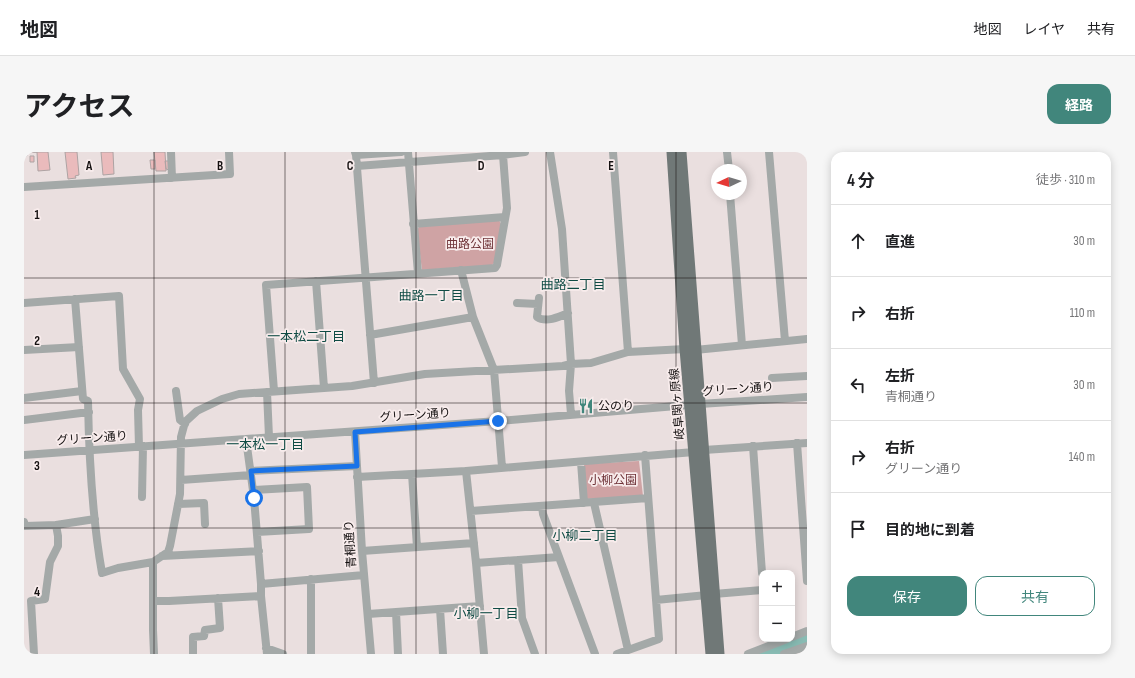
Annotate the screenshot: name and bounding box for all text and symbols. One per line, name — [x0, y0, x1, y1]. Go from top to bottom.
text: 地図 — [20, 19, 58, 42]
text: 地図 — [973, 21, 1001, 38]
text: レイヤ — [1023, 21, 1065, 38]
text: 共有 — [1087, 21, 1115, 38]
button: 経路 — [1047, 84, 1111, 124]
text: アクセス — [24, 91, 135, 124]
text: A — [85, 158, 93, 174]
text: B — [217, 158, 223, 174]
text: C — [347, 158, 354, 174]
text: D — [478, 158, 485, 174]
text: E — [608, 158, 614, 174]
north arrow — [711, 164, 747, 200]
text: 4 分 — [847, 171, 875, 191]
text: 徒歩 · 310 m — [1036, 172, 1095, 188]
text: 1 — [34, 207, 40, 223]
icon: ahead — [847, 230, 869, 252]
text: 直進 — [885, 233, 915, 252]
text: 30 m — [1073, 233, 1095, 249]
park label: 曲路公園 — [446, 237, 494, 252]
district label: 曲路二丁目 — [540, 277, 606, 293]
district label: 曲路一丁目 — [398, 288, 464, 304]
icon: right — [847, 302, 869, 324]
text: 右折 — [885, 305, 915, 324]
text: 110 m — [1070, 305, 1095, 321]
district label: 一本松二丁目 — [267, 329, 345, 345]
text: 2 — [34, 333, 40, 349]
street label: 岐阜関ヶ原線 — [667, 367, 688, 440]
text: 左折 — [885, 367, 915, 386]
icon: left — [847, 374, 869, 396]
text: 30 m — [1073, 377, 1095, 393]
street label: グリーン通り — [702, 380, 774, 399]
text: 青桐通り — [885, 389, 937, 405]
restaurant icon: 公のり — [577, 397, 595, 415]
place label: 公のり — [598, 399, 634, 414]
street label: グリーン通り — [379, 406, 451, 425]
route end — [489, 412, 507, 430]
street label: グリーン通り — [56, 429, 128, 448]
district label: 一本松一丁目 — [226, 437, 304, 453]
text: 右折 — [885, 439, 915, 458]
icon: right — [847, 446, 869, 468]
text: 140 m — [1069, 449, 1095, 465]
text: 3 — [34, 458, 40, 474]
text: グリーン通り — [885, 461, 962, 477]
park label: 小柳公園 — [589, 473, 637, 488]
route start — [245, 489, 263, 507]
icon: arrive — [847, 518, 869, 540]
street label: 青桐通り — [341, 519, 360, 568]
text: 目的地に到着 — [885, 521, 975, 540]
district label: 小柳二丁目 — [552, 528, 618, 544]
map controls — [759, 570, 795, 642]
button: + — [759, 570, 795, 606]
button: 保存 — [847, 576, 967, 616]
button: 共有 — [975, 576, 1095, 616]
text: 4 — [34, 584, 40, 600]
district label: 小柳一丁目 — [453, 606, 519, 622]
button: − — [759, 606, 795, 642]

